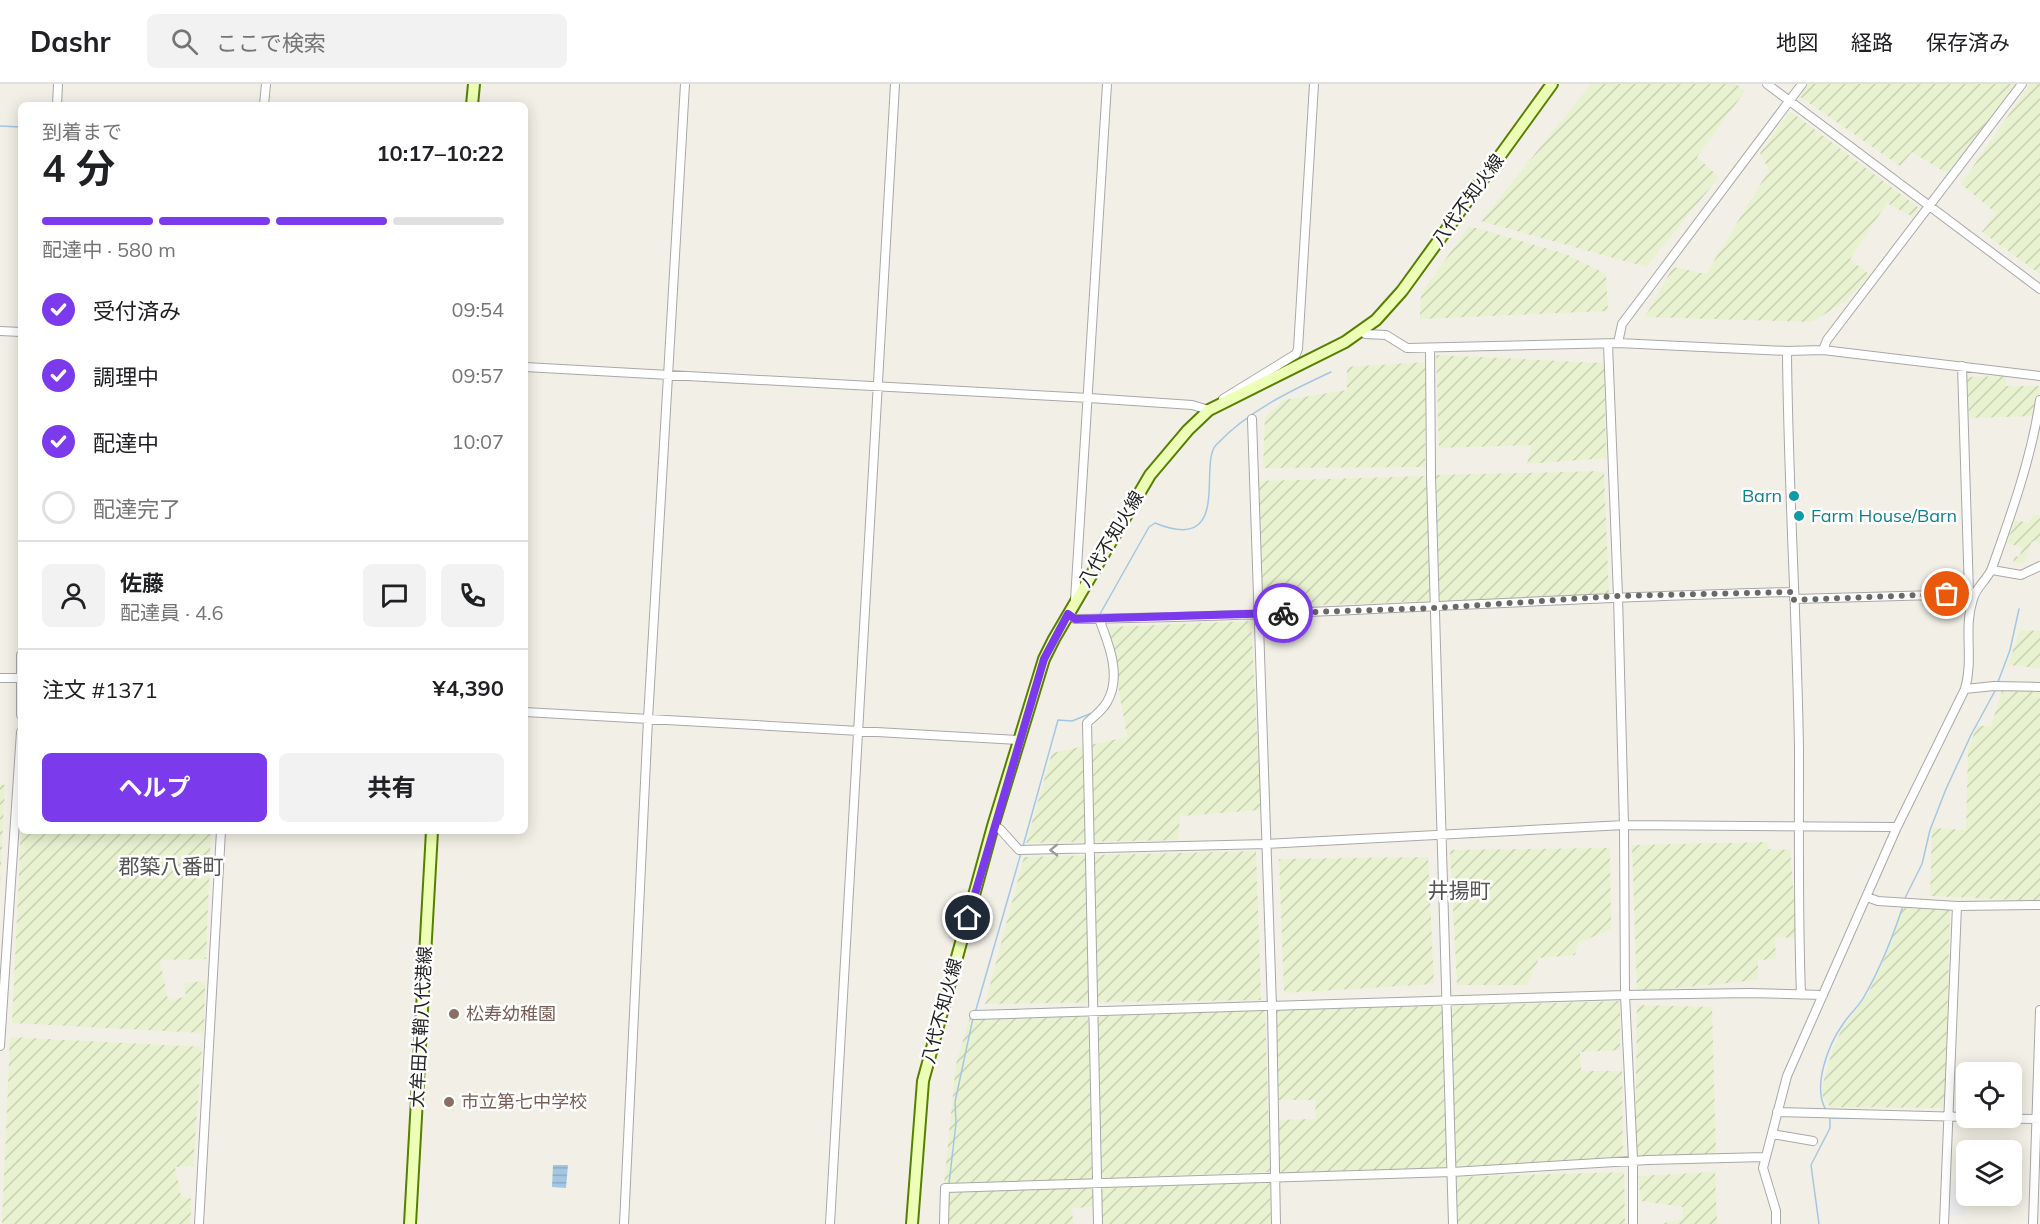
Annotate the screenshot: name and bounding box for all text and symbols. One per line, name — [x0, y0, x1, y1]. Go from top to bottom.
search box — [147, 14, 567, 68]
text: Dashr — [30, 24, 111, 59]
icon: search — [168, 25, 201, 58]
text: ここで検索 — [216, 29, 326, 57]
text: 地図 — [1776, 29, 1818, 55]
text: 経路 — [1851, 29, 1893, 55]
text: 保存済み — [1926, 29, 2010, 55]
text: 到着まで — [42, 119, 122, 144]
text: 10:17–10:22 — [376, 139, 504, 167]
text: 4 分 — [42, 143, 115, 192]
street label: 八代不知火線 — [1427, 149, 1509, 250]
text: 配達中 · 580 m — [42, 237, 176, 262]
icon: check — [42, 293, 75, 326]
text: 受付済み — [93, 297, 181, 325]
text: 09:54 — [451, 297, 504, 322]
icon: check — [42, 359, 75, 392]
text: 調理中 — [93, 363, 159, 391]
text: 09:57 — [451, 363, 504, 388]
icon: check — [42, 425, 75, 458]
text: 配達中 — [93, 429, 159, 457]
text: 10:07 — [451, 429, 504, 454]
place label: Barn — [1742, 484, 1782, 507]
street label: 八代不知火線 — [1073, 487, 1148, 591]
marker: Barn — [1787, 489, 1801, 503]
text: 配達完了 — [93, 495, 181, 523]
place label: Farm House/Barn — [1811, 504, 1957, 527]
marker: Farm House/Barn — [1792, 509, 1806, 523]
button: person — [42, 564, 105, 627]
button: chat — [363, 564, 426, 627]
button: phone — [441, 564, 504, 627]
pin — [1921, 568, 1972, 619]
text: 佐藤 — [120, 569, 164, 597]
icon: bag — [1930, 577, 1963, 610]
courier — [1253, 583, 1313, 643]
icon: bike — [1267, 597, 1300, 630]
text: 配達員 · 4.6 — [120, 600, 224, 625]
text: ¥4,390 — [433, 674, 504, 702]
text: 注文 #1371 — [42, 676, 158, 704]
button: ヘルプ — [42, 753, 267, 822]
button: 共有 — [279, 753, 504, 822]
one-way arrow — [1050, 843, 1059, 856]
district label: 郡築八番町 — [119, 853, 224, 879]
district label: 井揚町 — [1428, 877, 1491, 903]
pin — [942, 892, 993, 943]
icon: home — [951, 901, 984, 934]
street label: 大牟田大鞘八代港線 — [405, 945, 436, 1108]
street label: 八代不知火線 — [916, 956, 967, 1066]
place label: 松寿幼稚園 — [466, 1002, 556, 1025]
marker: 松寿幼稚園 — [447, 1007, 461, 1021]
map controls — [1956, 1062, 2022, 1206]
button: locate — [1956, 1062, 2022, 1128]
place label: 市立第七中学校 — [461, 1090, 587, 1113]
marker: 市立第七中学校 — [442, 1095, 456, 1109]
button: layers — [1956, 1140, 2022, 1206]

